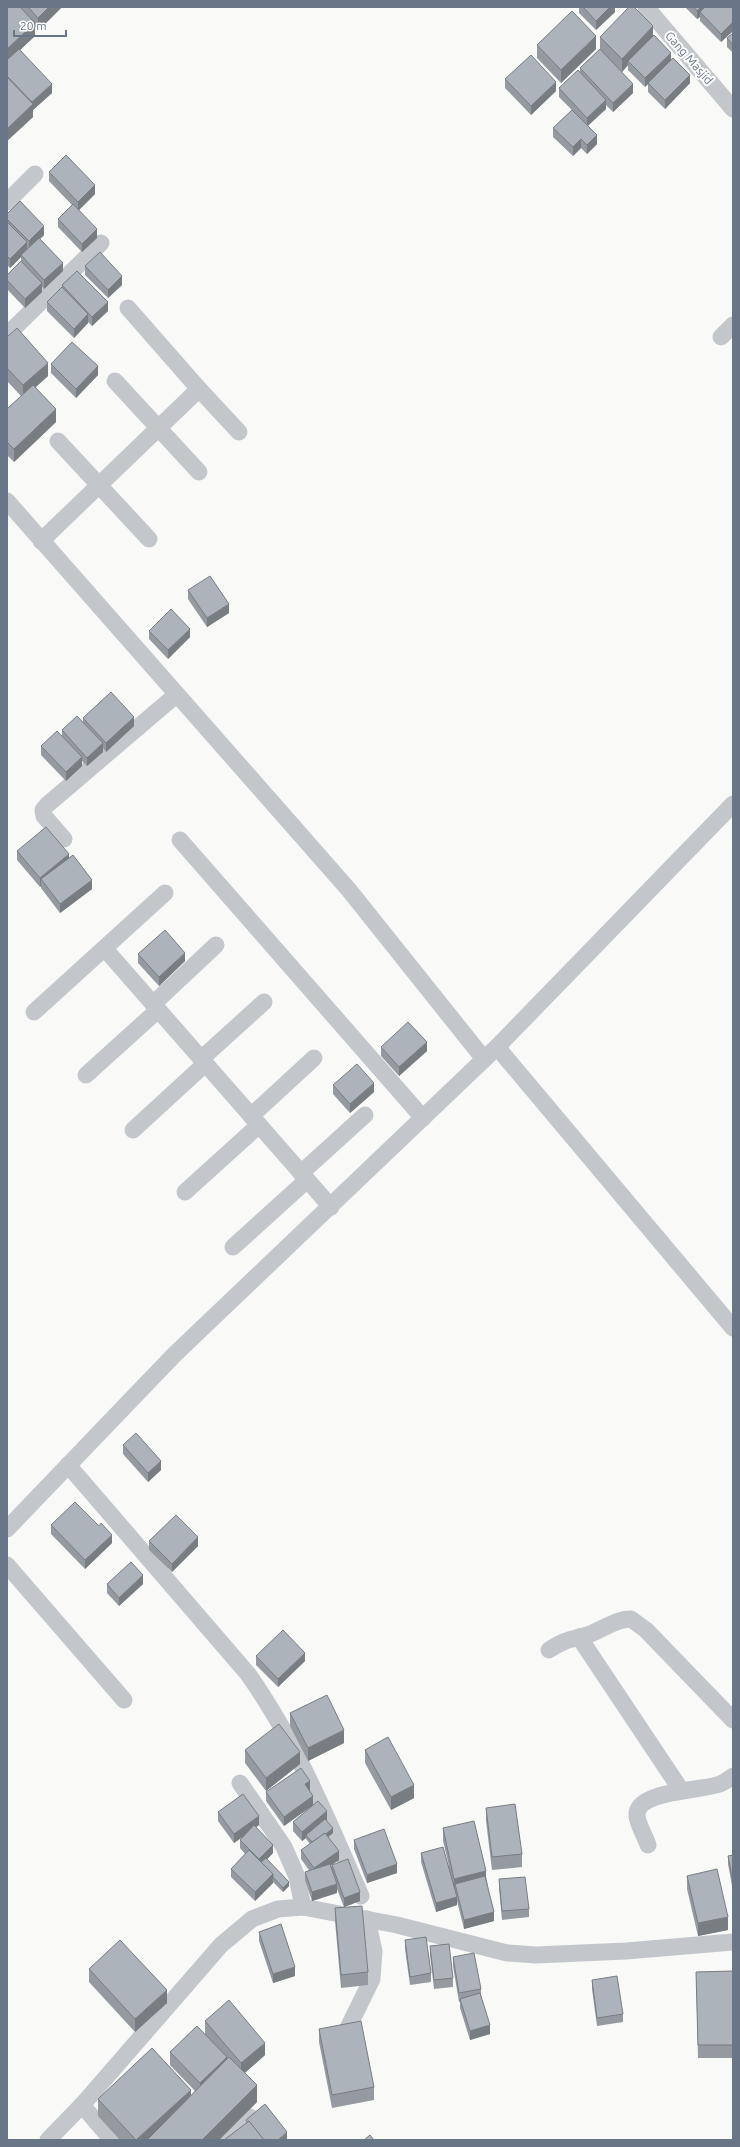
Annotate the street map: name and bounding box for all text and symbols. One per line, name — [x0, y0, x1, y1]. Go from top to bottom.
scale bar — [14, 12, 66, 38]
text: 20 m — [20, 19, 47, 32]
street label: Gang Masjid — [663, 29, 716, 87]

